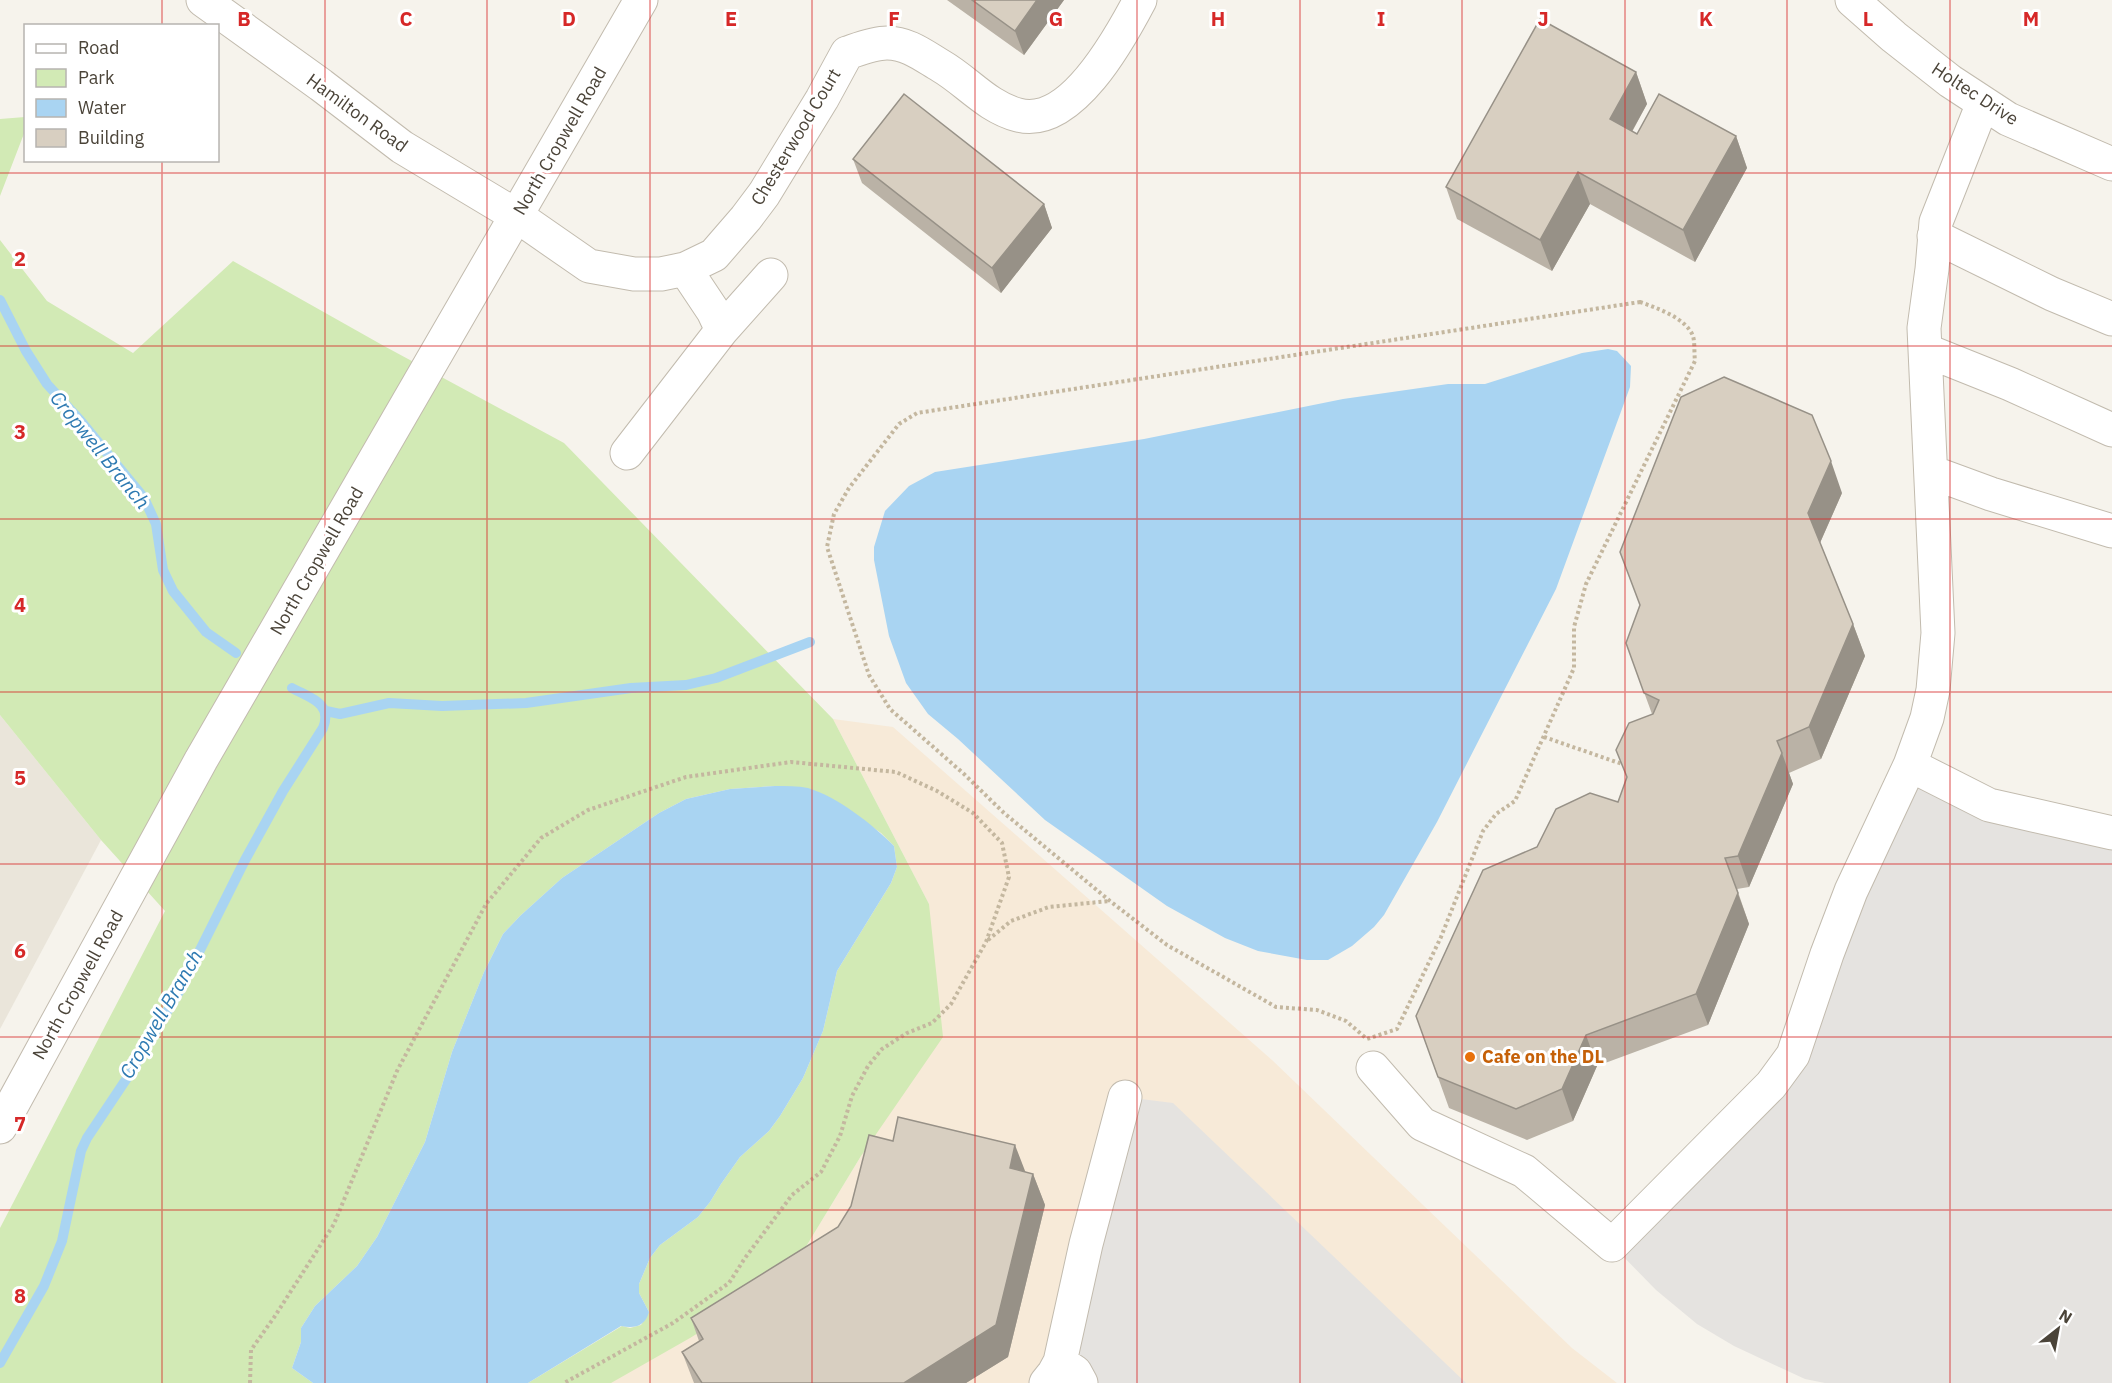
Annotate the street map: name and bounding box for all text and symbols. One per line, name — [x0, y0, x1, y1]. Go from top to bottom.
text: B — [237, 5, 251, 32]
text: C — [399, 5, 413, 32]
text: D — [562, 5, 576, 32]
text: E — [725, 5, 737, 32]
text: F — [888, 5, 900, 32]
text: G — [1049, 5, 1063, 32]
text: H — [1211, 5, 1225, 32]
text: I — [1377, 5, 1385, 32]
text: J — [1537, 5, 1549, 32]
text: K — [1699, 5, 1713, 32]
text: L — [1863, 5, 1873, 32]
text: M — [2023, 5, 2039, 32]
legend — [24, 24, 219, 162]
text: Road — [78, 36, 119, 59]
street label: Holtec Drive — [1928, 57, 2023, 130]
street label: North Cropwell Road — [508, 63, 611, 219]
street label: Chesterwood Court — [746, 64, 846, 209]
text: Park — [78, 66, 115, 89]
street label: Hamilton Road — [302, 68, 412, 157]
text: Water — [78, 96, 127, 119]
text: Building — [78, 126, 145, 149]
text: 2 — [14, 245, 26, 272]
water label: Cropwell Branch — [44, 385, 156, 514]
text: 3 — [14, 418, 26, 445]
street label: North Cropwell Road — [265, 483, 368, 639]
text: 4 — [14, 591, 26, 618]
text: 5 — [14, 764, 26, 791]
street label: North Cropwell Road — [27, 906, 128, 1064]
text: 6 — [14, 937, 26, 964]
water label: Cropwell Branch — [113, 944, 208, 1083]
place label: Cafe on the DL — [1482, 1045, 1604, 1068]
marker: Cafe on the DL — [1463, 1050, 1477, 1064]
text: 7 — [14, 1110, 26, 1137]
text: 8 — [14, 1282, 26, 1309]
north arrow — [2028, 1299, 2088, 1359]
text: N — [2056, 1305, 2076, 1328]

